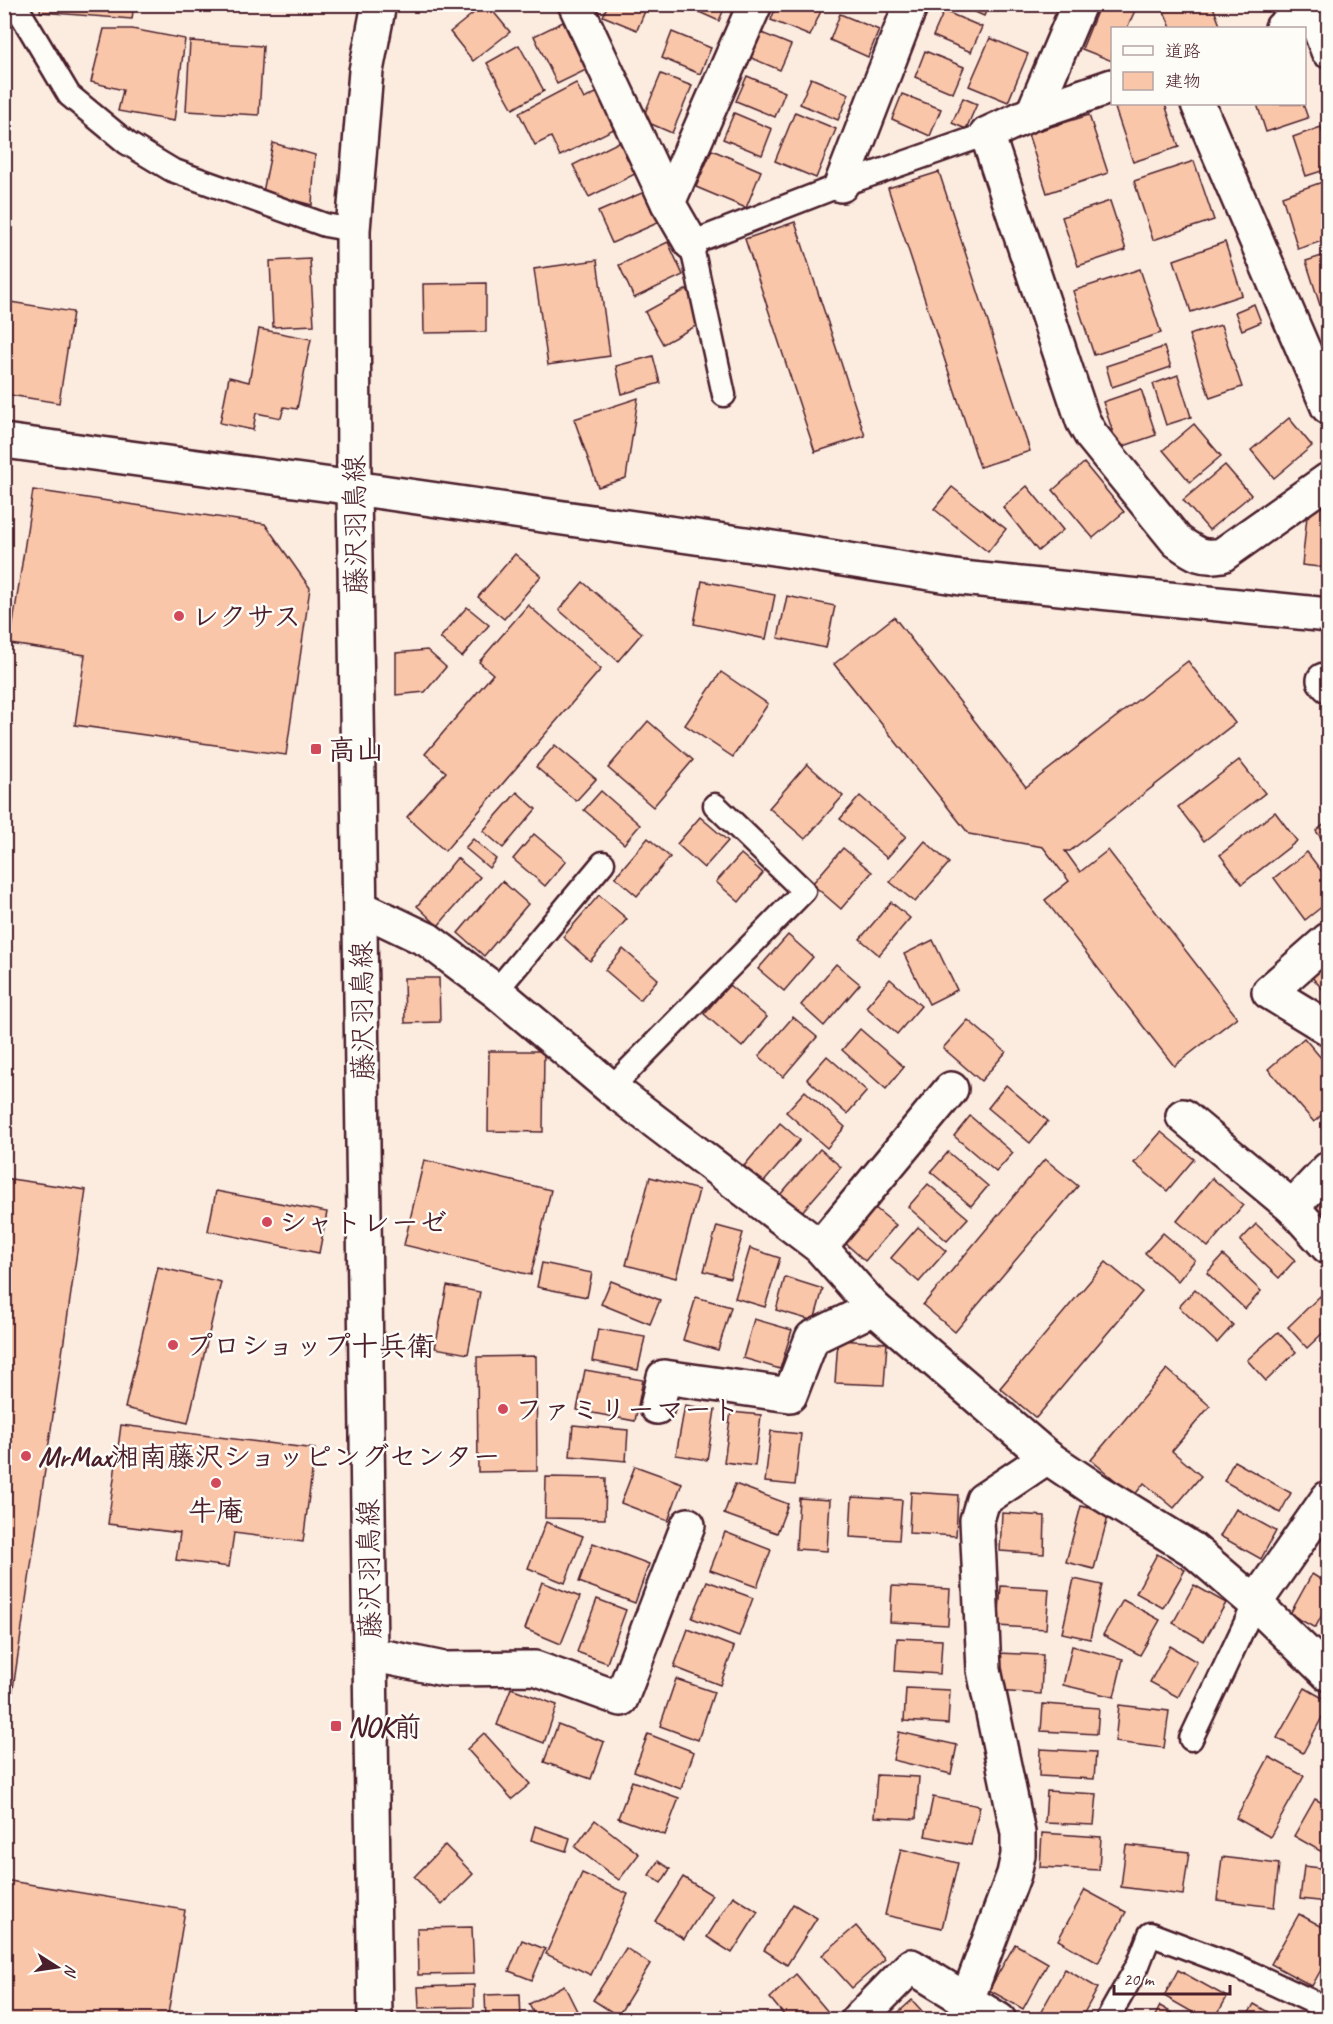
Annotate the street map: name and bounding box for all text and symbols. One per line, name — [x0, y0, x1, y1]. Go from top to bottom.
legend — [1111, 27, 1306, 105]
text: 道路 — [1165, 40, 1201, 62]
text: 建物 — [1165, 70, 1201, 92]
street label: 藤沢羽鳥線 — [336, 455, 374, 595]
place label: レクサス — [191, 599, 301, 634]
marker: レクサス — [172, 609, 186, 623]
place label: 高山 — [328, 732, 384, 767]
marker: 高山 — [309, 742, 323, 756]
street label: 藤沢羽鳥線 — [343, 941, 381, 1081]
place label: シャトレーゼ — [279, 1205, 447, 1240]
marker: シャトレーゼ — [260, 1215, 274, 1229]
place label: プロショップ十兵衛 — [185, 1328, 435, 1363]
marker: プロショップ十兵衛 — [166, 1338, 180, 1352]
place label: ファミリーマート — [515, 1392, 740, 1427]
marker: ファミリーマート — [496, 1402, 510, 1416]
place label: MrMax湘南藤沢ショッピングセンター — [38, 1439, 501, 1474]
marker: MrMax湘南藤沢ショッピングセンター — [19, 1449, 33, 1463]
marker: 牛庵 — [209, 1476, 223, 1490]
place label: 牛庵 — [188, 1493, 244, 1528]
street label: 藤沢羽鳥線 — [350, 1499, 388, 1639]
place label: NOK前 — [348, 1709, 422, 1744]
marker: NOK前 — [329, 1719, 343, 1733]
north arrow — [27, 1937, 87, 1997]
scale bar — [1114, 1958, 1230, 1996]
text: N — [59, 1963, 82, 1980]
text: 20 m — [1123, 1968, 1156, 1990]

